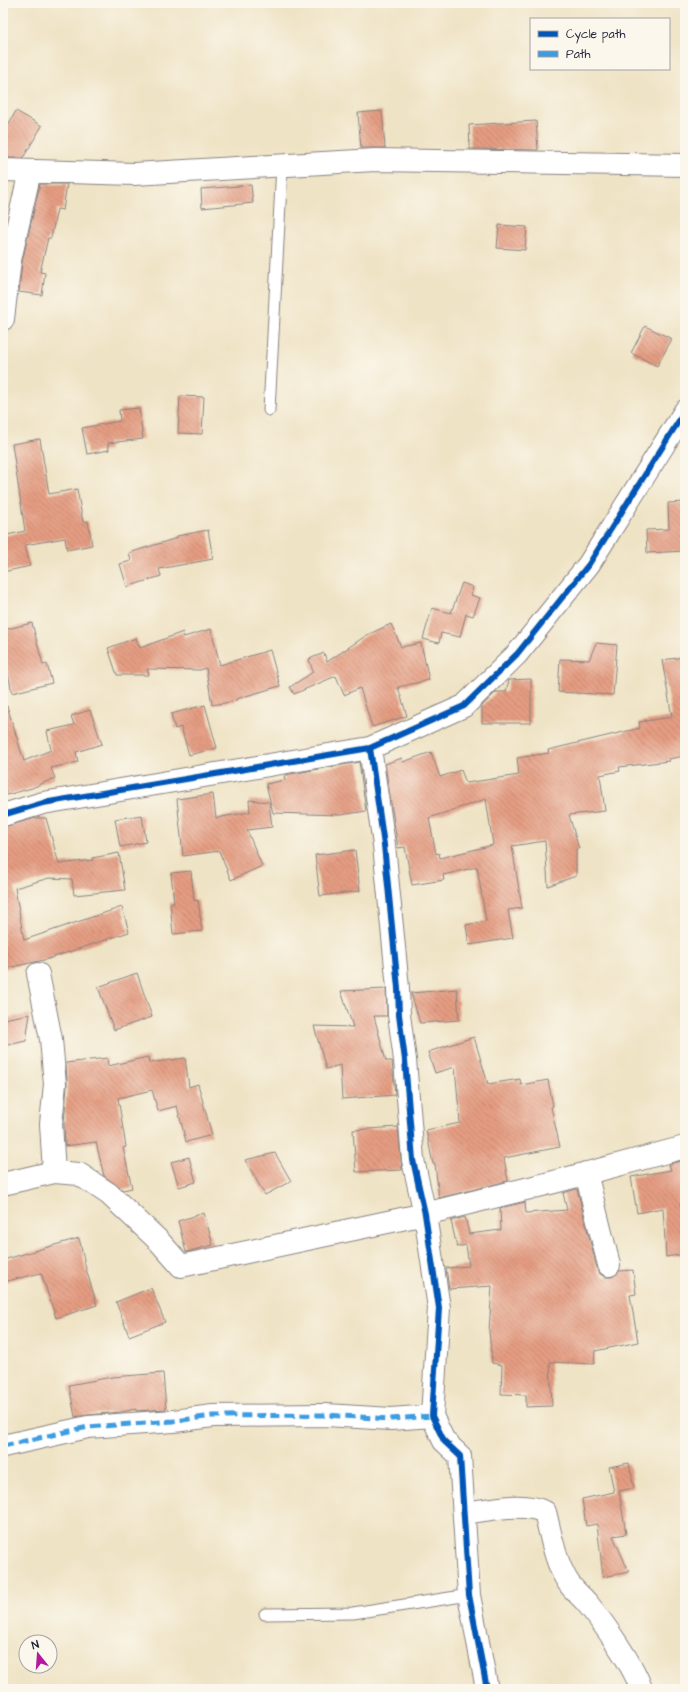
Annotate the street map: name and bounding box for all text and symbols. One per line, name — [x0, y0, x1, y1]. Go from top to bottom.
legend — [530, 18, 670, 70]
text: Cycle path — [566, 26, 625, 44]
text: Path — [566, 46, 591, 63]
north arrow — [18, 1634, 58, 1674]
text: N — [30, 1637, 41, 1653]

